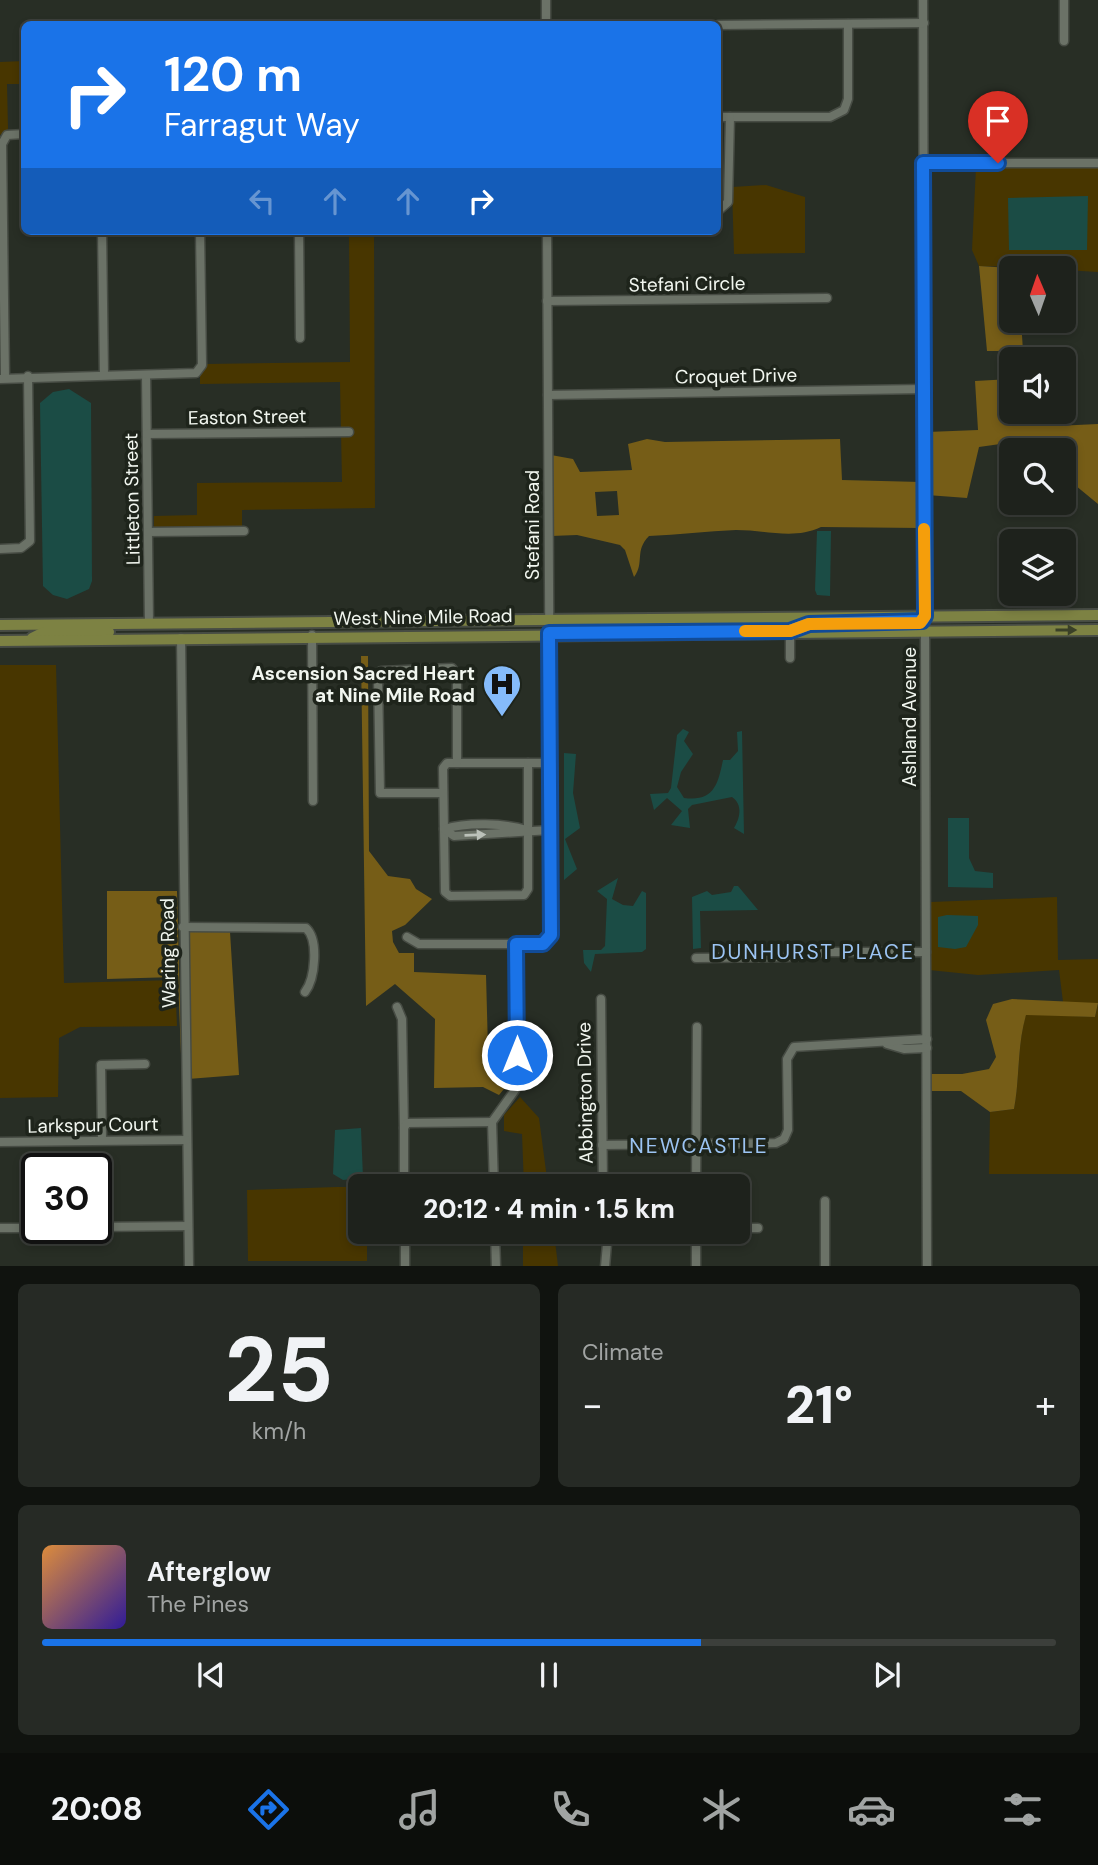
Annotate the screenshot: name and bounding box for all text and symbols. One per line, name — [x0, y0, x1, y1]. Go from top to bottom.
text: 120 m — [164, 42, 302, 106]
icon: right — [49, 49, 140, 140]
pin — [968, 91, 1028, 163]
icon: arrive — [979, 102, 1017, 140]
text: Farragut Way — [164, 104, 360, 146]
icon: left — [243, 182, 281, 220]
icon: ahead — [316, 182, 354, 220]
icon: ahead — [389, 182, 427, 220]
icon: right — [462, 182, 500, 220]
north arrow — [999, 256, 1076, 332]
map controls — [999, 256, 1076, 606]
street label: Stefani Circle — [628, 270, 746, 298]
button: sound — [999, 347, 1076, 424]
street label: Croquet Drive — [675, 362, 797, 390]
street label: Easton Street — [188, 403, 306, 431]
street label: Littleton Street — [118, 433, 146, 565]
button: search — [999, 438, 1076, 515]
street label: Stefani Road — [520, 470, 545, 580]
button: layers — [999, 529, 1076, 606]
street label: West Nine Mile Road — [333, 603, 513, 631]
one-way arrow — [1056, 625, 1078, 636]
street label: Ashland Avenue — [897, 647, 922, 787]
place label: Ascension Sacred Heart at Nine Mile Road — [251, 661, 475, 708]
hospital icon: Ascension Sacred Heart at Nine Mile Road — [481, 663, 523, 718]
one-way arrow — [464, 829, 486, 841]
street label: Waring Road — [155, 898, 181, 1008]
district label: DUNHURST PLACE — [711, 938, 915, 966]
position arrow — [480, 1018, 554, 1092]
street label: Abbington Drive — [571, 1022, 599, 1164]
street label: Larkspur Court — [27, 1111, 159, 1139]
district label: NEWCASTLE — [629, 1132, 769, 1160]
speed limit sign: 30 — [21, 1153, 112, 1244]
text: 20:12 · 4 min · 1.5 km — [423, 1192, 675, 1226]
text: 25 — [224, 1311, 334, 1429]
text: Climate — [582, 1337, 664, 1367]
text: 21° — [785, 1371, 853, 1439]
text: − — [582, 1380, 603, 1430]
text: + — [1035, 1380, 1056, 1430]
text: km/h — [252, 1416, 306, 1446]
text: Afterglow — [147, 1555, 271, 1589]
text: The Pines — [147, 1589, 249, 1619]
icon: previous — [192, 1656, 230, 1694]
icon: pause — [530, 1656, 568, 1694]
icon: next — [868, 1656, 906, 1694]
icon: directions — [244, 1785, 293, 1834]
icon: music — [395, 1785, 444, 1834]
icon: phone — [546, 1785, 595, 1834]
icon: climate — [697, 1785, 746, 1834]
icon: car — [847, 1785, 896, 1834]
icon: filters — [998, 1785, 1047, 1834]
text: 20:08 — [51, 1788, 143, 1830]

